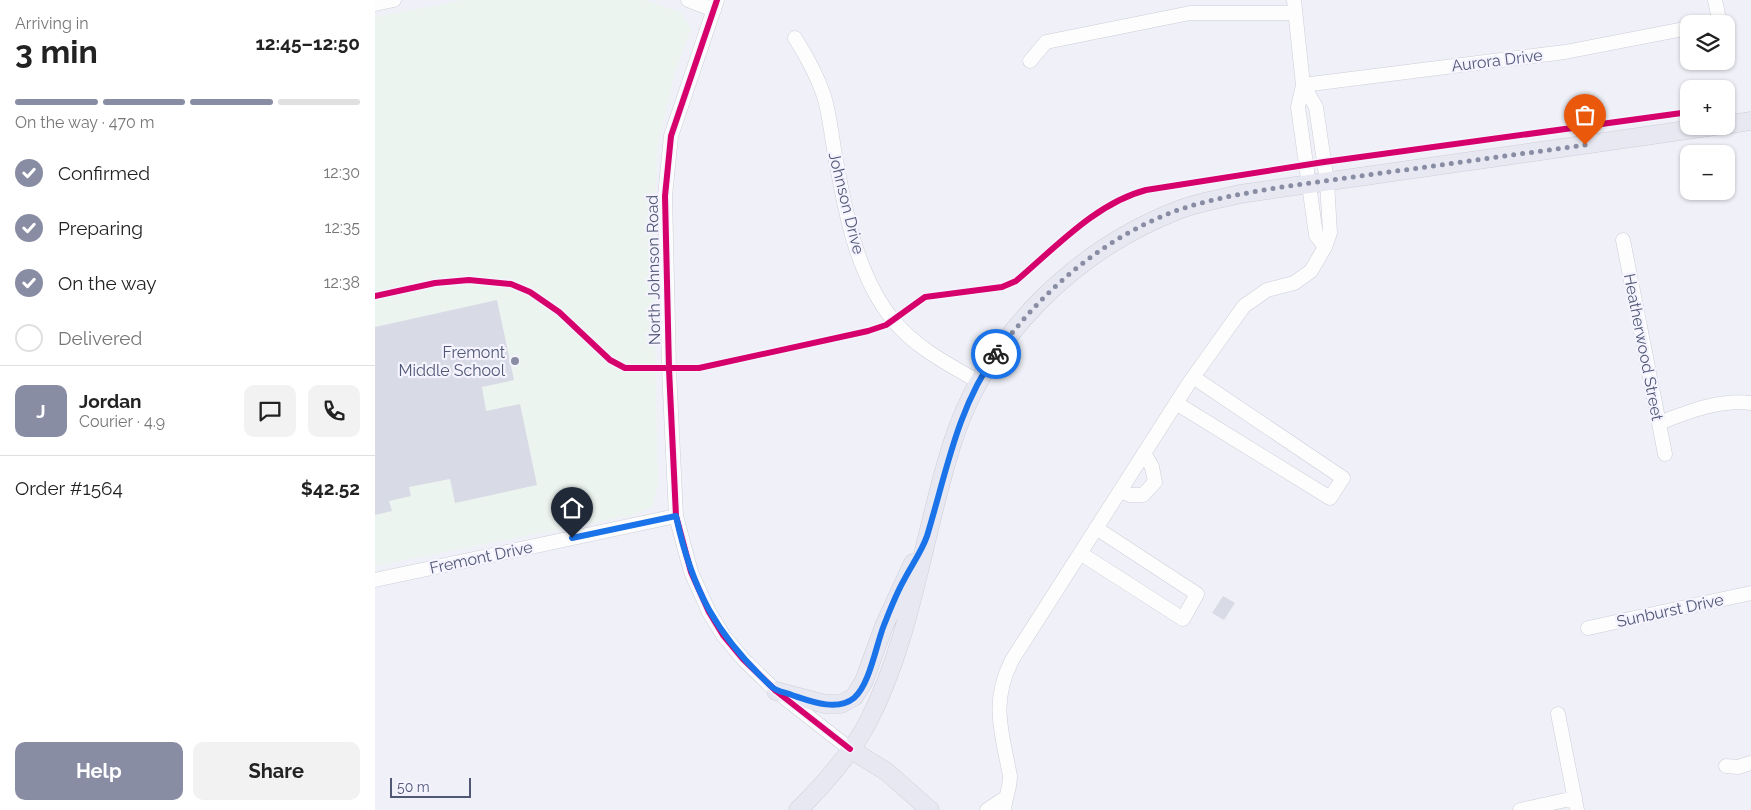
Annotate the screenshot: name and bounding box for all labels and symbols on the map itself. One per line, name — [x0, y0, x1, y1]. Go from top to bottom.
street label: Aurora Drive — [1450, 45, 1544, 76]
pin — [1564, 94, 1606, 145]
street label: Johnson Drive — [825, 150, 868, 256]
street label: North Johnson Road — [643, 195, 664, 345]
street label: Heatherwood Street — [1620, 272, 1667, 423]
courier — [971, 329, 1021, 379]
place label: Fremont Middle School — [399, 343, 506, 380]
marker: Fremont Middle School — [509, 355, 521, 367]
pin — [551, 487, 593, 538]
street label: Fremont Drive — [428, 537, 534, 578]
street label: Sunburst Drive — [1615, 590, 1725, 631]
scale bar — [390, 775, 471, 798]

